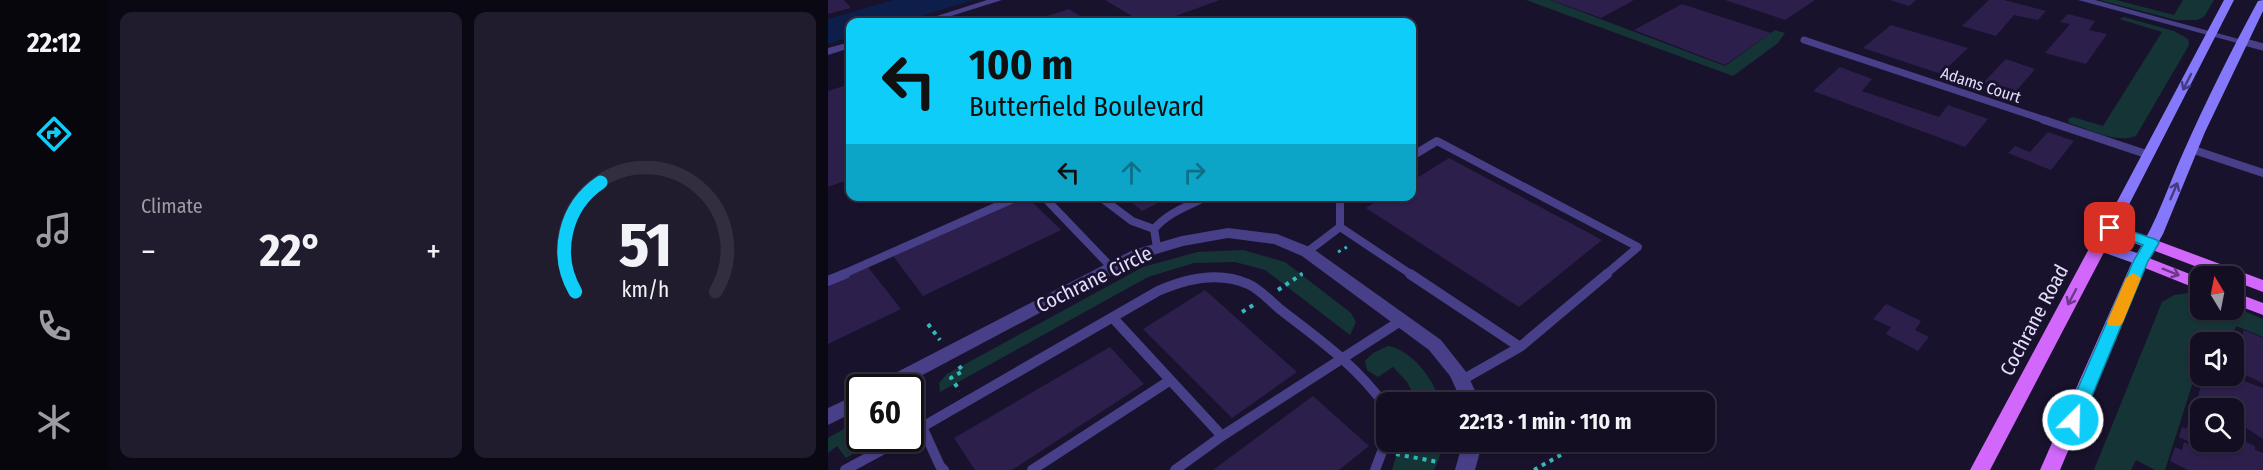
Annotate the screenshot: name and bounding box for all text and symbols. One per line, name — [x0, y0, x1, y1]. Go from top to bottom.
text: 22:12 — [27, 27, 81, 59]
text: 100 m — [969, 40, 1073, 90]
icon: left — [870, 42, 948, 120]
street label: Adams Court — [1939, 63, 2024, 107]
one-way arrow — [2181, 73, 2193, 90]
text: Butterfield Boulevard — [969, 91, 1205, 123]
icon: directions — [33, 113, 75, 155]
icon: left — [1052, 156, 1085, 189]
icon: ahead — [1115, 156, 1148, 189]
icon: right — [1178, 156, 1211, 189]
one-way arrow — [2169, 182, 2180, 200]
text: Climate — [141, 194, 203, 218]
pin — [2084, 202, 2135, 253]
text: 51 — [618, 208, 672, 283]
icon: music — [33, 209, 75, 251]
icon: arrive — [2093, 211, 2126, 244]
text: 22° — [260, 224, 322, 278]
text: − — [141, 232, 156, 272]
text: + — [426, 232, 441, 272]
street label: Cochrane Circle — [1032, 241, 1156, 317]
street label: Cochrane Road — [1995, 260, 2073, 380]
north arrow — [2190, 266, 2244, 320]
map controls — [2190, 266, 2244, 452]
one-way arrow — [2161, 267, 2179, 278]
text: km/h — [621, 277, 669, 303]
one-way arrow — [2065, 287, 2077, 305]
icon: phone — [33, 305, 75, 347]
button: sound — [2190, 332, 2244, 386]
speed limit sign: 60 — [846, 374, 924, 452]
position arrow — [2041, 388, 2105, 452]
button: search — [2190, 398, 2244, 452]
icon: climate — [33, 401, 75, 443]
text: 22:13 · 1 min · 110 m — [1459, 408, 1632, 435]

